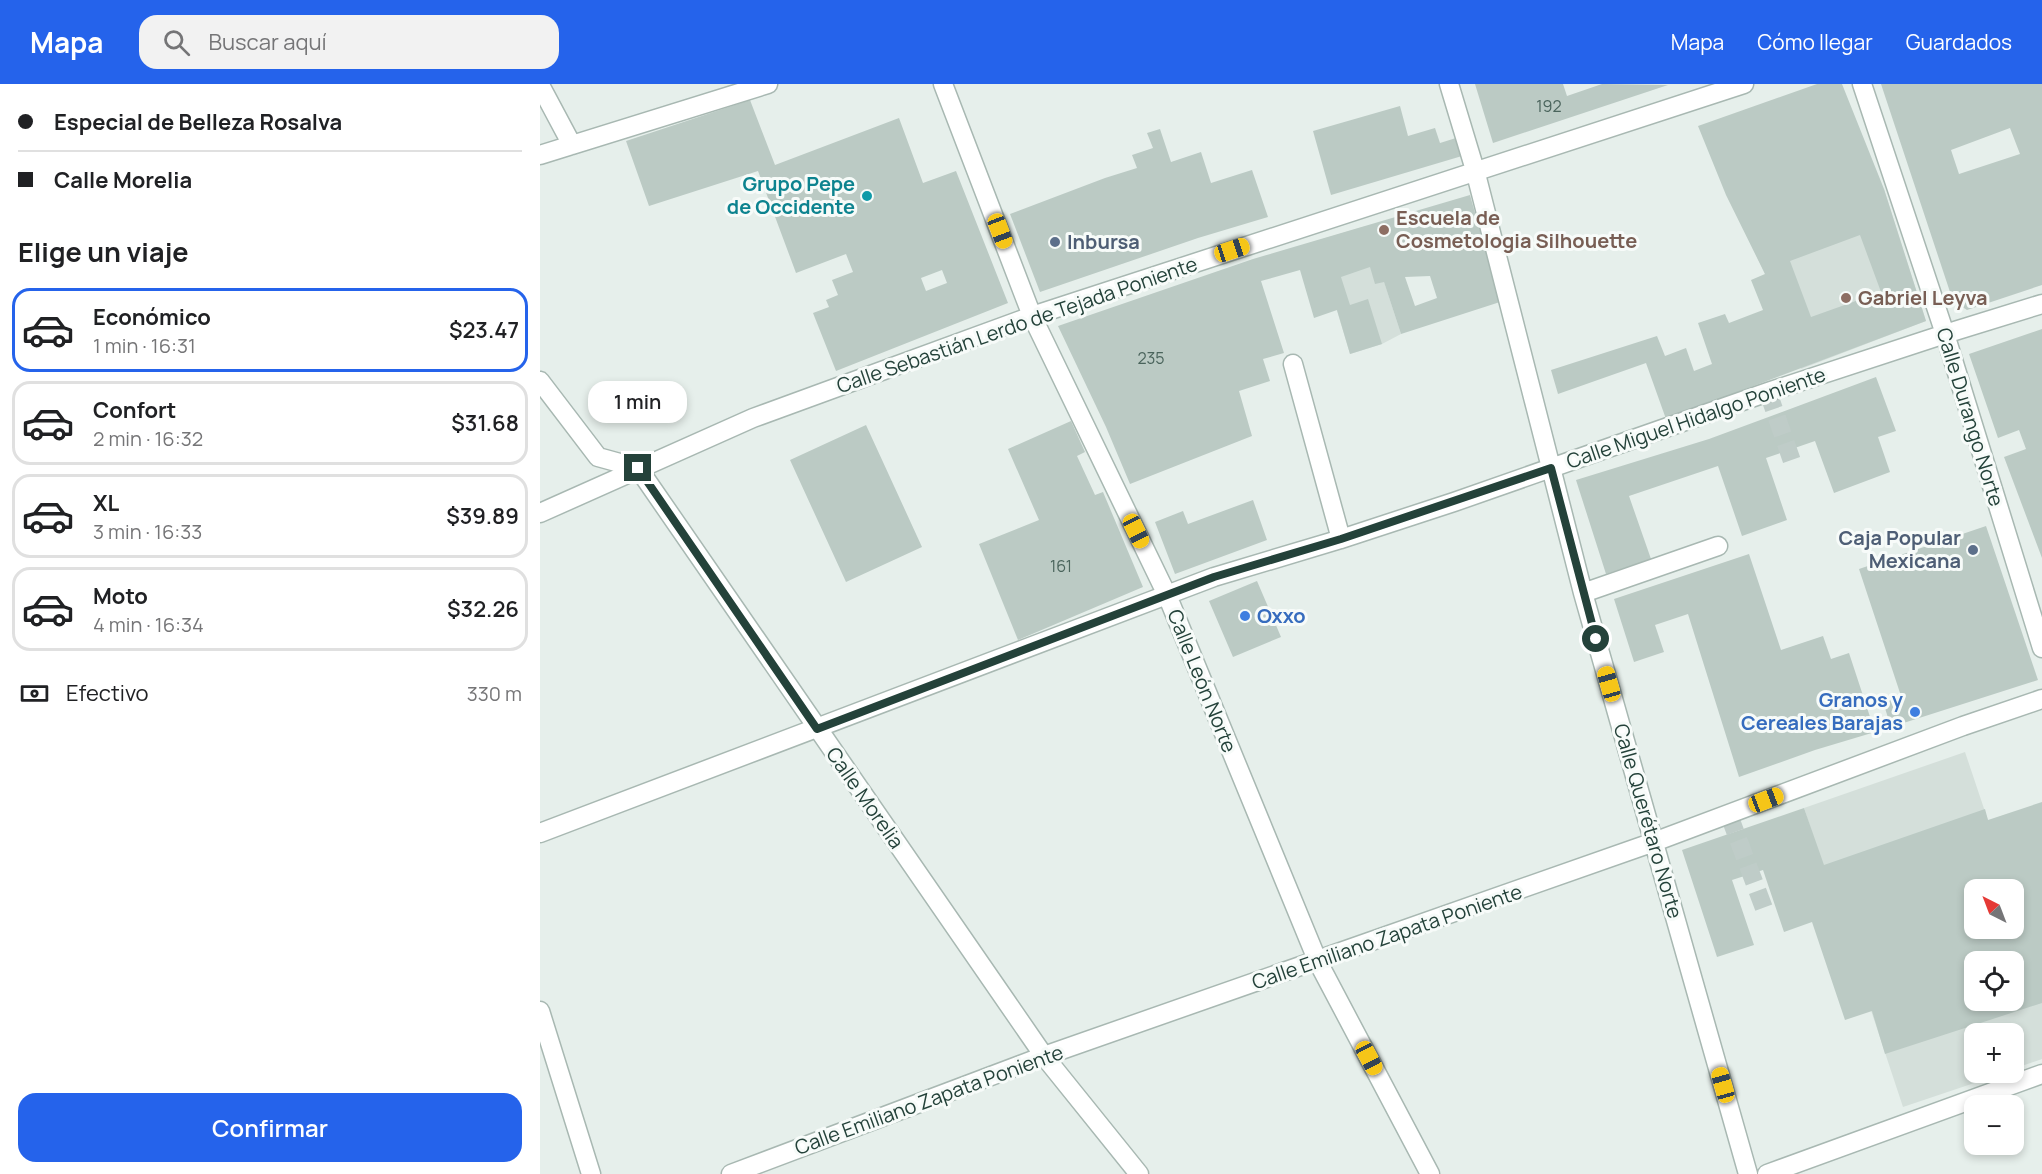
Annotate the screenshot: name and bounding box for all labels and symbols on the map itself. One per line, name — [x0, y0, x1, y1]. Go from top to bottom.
house number: 192 — [1536, 95, 1562, 117]
place label: Grupo Pepe de Occidente — [727, 170, 855, 220]
marker: Grupo Pepe de Occidente — [860, 189, 874, 203]
place label: Escuela de Cosmetologia Silhouette — [1396, 204, 1637, 254]
car — [985, 211, 1015, 251]
marker: Escuela de Cosmetologia Silhouette — [1377, 223, 1391, 237]
place label: Inbursa — [1067, 228, 1140, 255]
marker: Inbursa — [1048, 235, 1062, 249]
car — [1212, 236, 1252, 264]
street label: Calle Sebastián Lerdo de Tejada Poniente — [833, 250, 1201, 399]
place label: Gabriel Leyva — [1858, 284, 1987, 311]
marker: Gabriel Leyva — [1839, 291, 1853, 305]
street label: Calle Durango Norte — [1930, 324, 2010, 509]
house number: 235 — [1137, 347, 1165, 369]
street label: Calle Miguel Hidalgo Poniente — [1563, 360, 1829, 475]
callout: 1 min — [588, 381, 688, 423]
route end — [624, 454, 651, 481]
car — [1120, 511, 1152, 551]
place label: Caja Popular Mexicana — [1839, 524, 1961, 574]
marker: Caja Popular Mexicana — [1966, 543, 1980, 557]
house number: 161 — [1050, 555, 1072, 577]
place label: Oxxo — [1257, 602, 1306, 629]
street label: Calle León Norte — [1161, 605, 1243, 756]
marker: Oxxo — [1238, 609, 1252, 623]
route start — [1582, 625, 1609, 652]
car — [1595, 664, 1623, 704]
place label: Granos y Cereales Barajas — [1741, 686, 1904, 736]
marker: Granos y Cereales Barajas — [1908, 705, 1922, 719]
street label: Calle Querétaro Norte — [1608, 720, 1689, 921]
street label: Calle Morelia — [820, 742, 910, 854]
car — [1746, 785, 1786, 815]
street label: Calle Emiliano Zapata Poniente — [1248, 878, 1525, 996]
north arrow — [1964, 879, 2024, 939]
street label: Calle Emiliano Zapata Poniente — [791, 1038, 1067, 1161]
car — [1353, 1038, 1385, 1078]
car — [1709, 1065, 1737, 1105]

